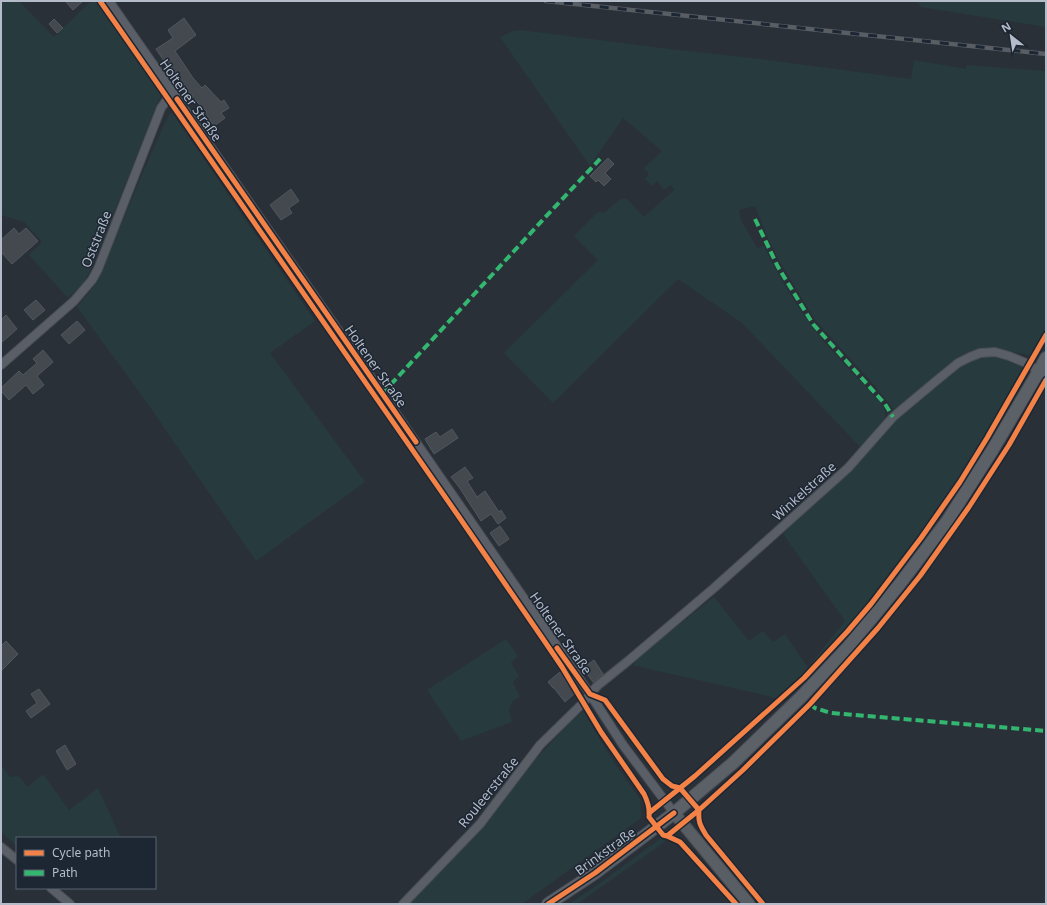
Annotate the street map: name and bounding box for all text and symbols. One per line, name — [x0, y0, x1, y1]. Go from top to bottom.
north arrow — [991, 16, 1031, 56]
text: N — [998, 18, 1013, 36]
street label: Holtener Straße — [156, 55, 226, 145]
street label: Oststraße — [76, 208, 116, 270]
street label: Holtener Straße — [341, 321, 411, 411]
street label: Winkelstraße — [768, 458, 840, 524]
street label: Holtener Straße — [526, 588, 596, 678]
street label: Rouleerstraße — [454, 753, 522, 831]
street label: Brinkstraße — [571, 823, 639, 879]
legend — [16, 837, 156, 889]
text: Cycle path — [52, 844, 110, 861]
text: Path — [52, 864, 78, 881]

